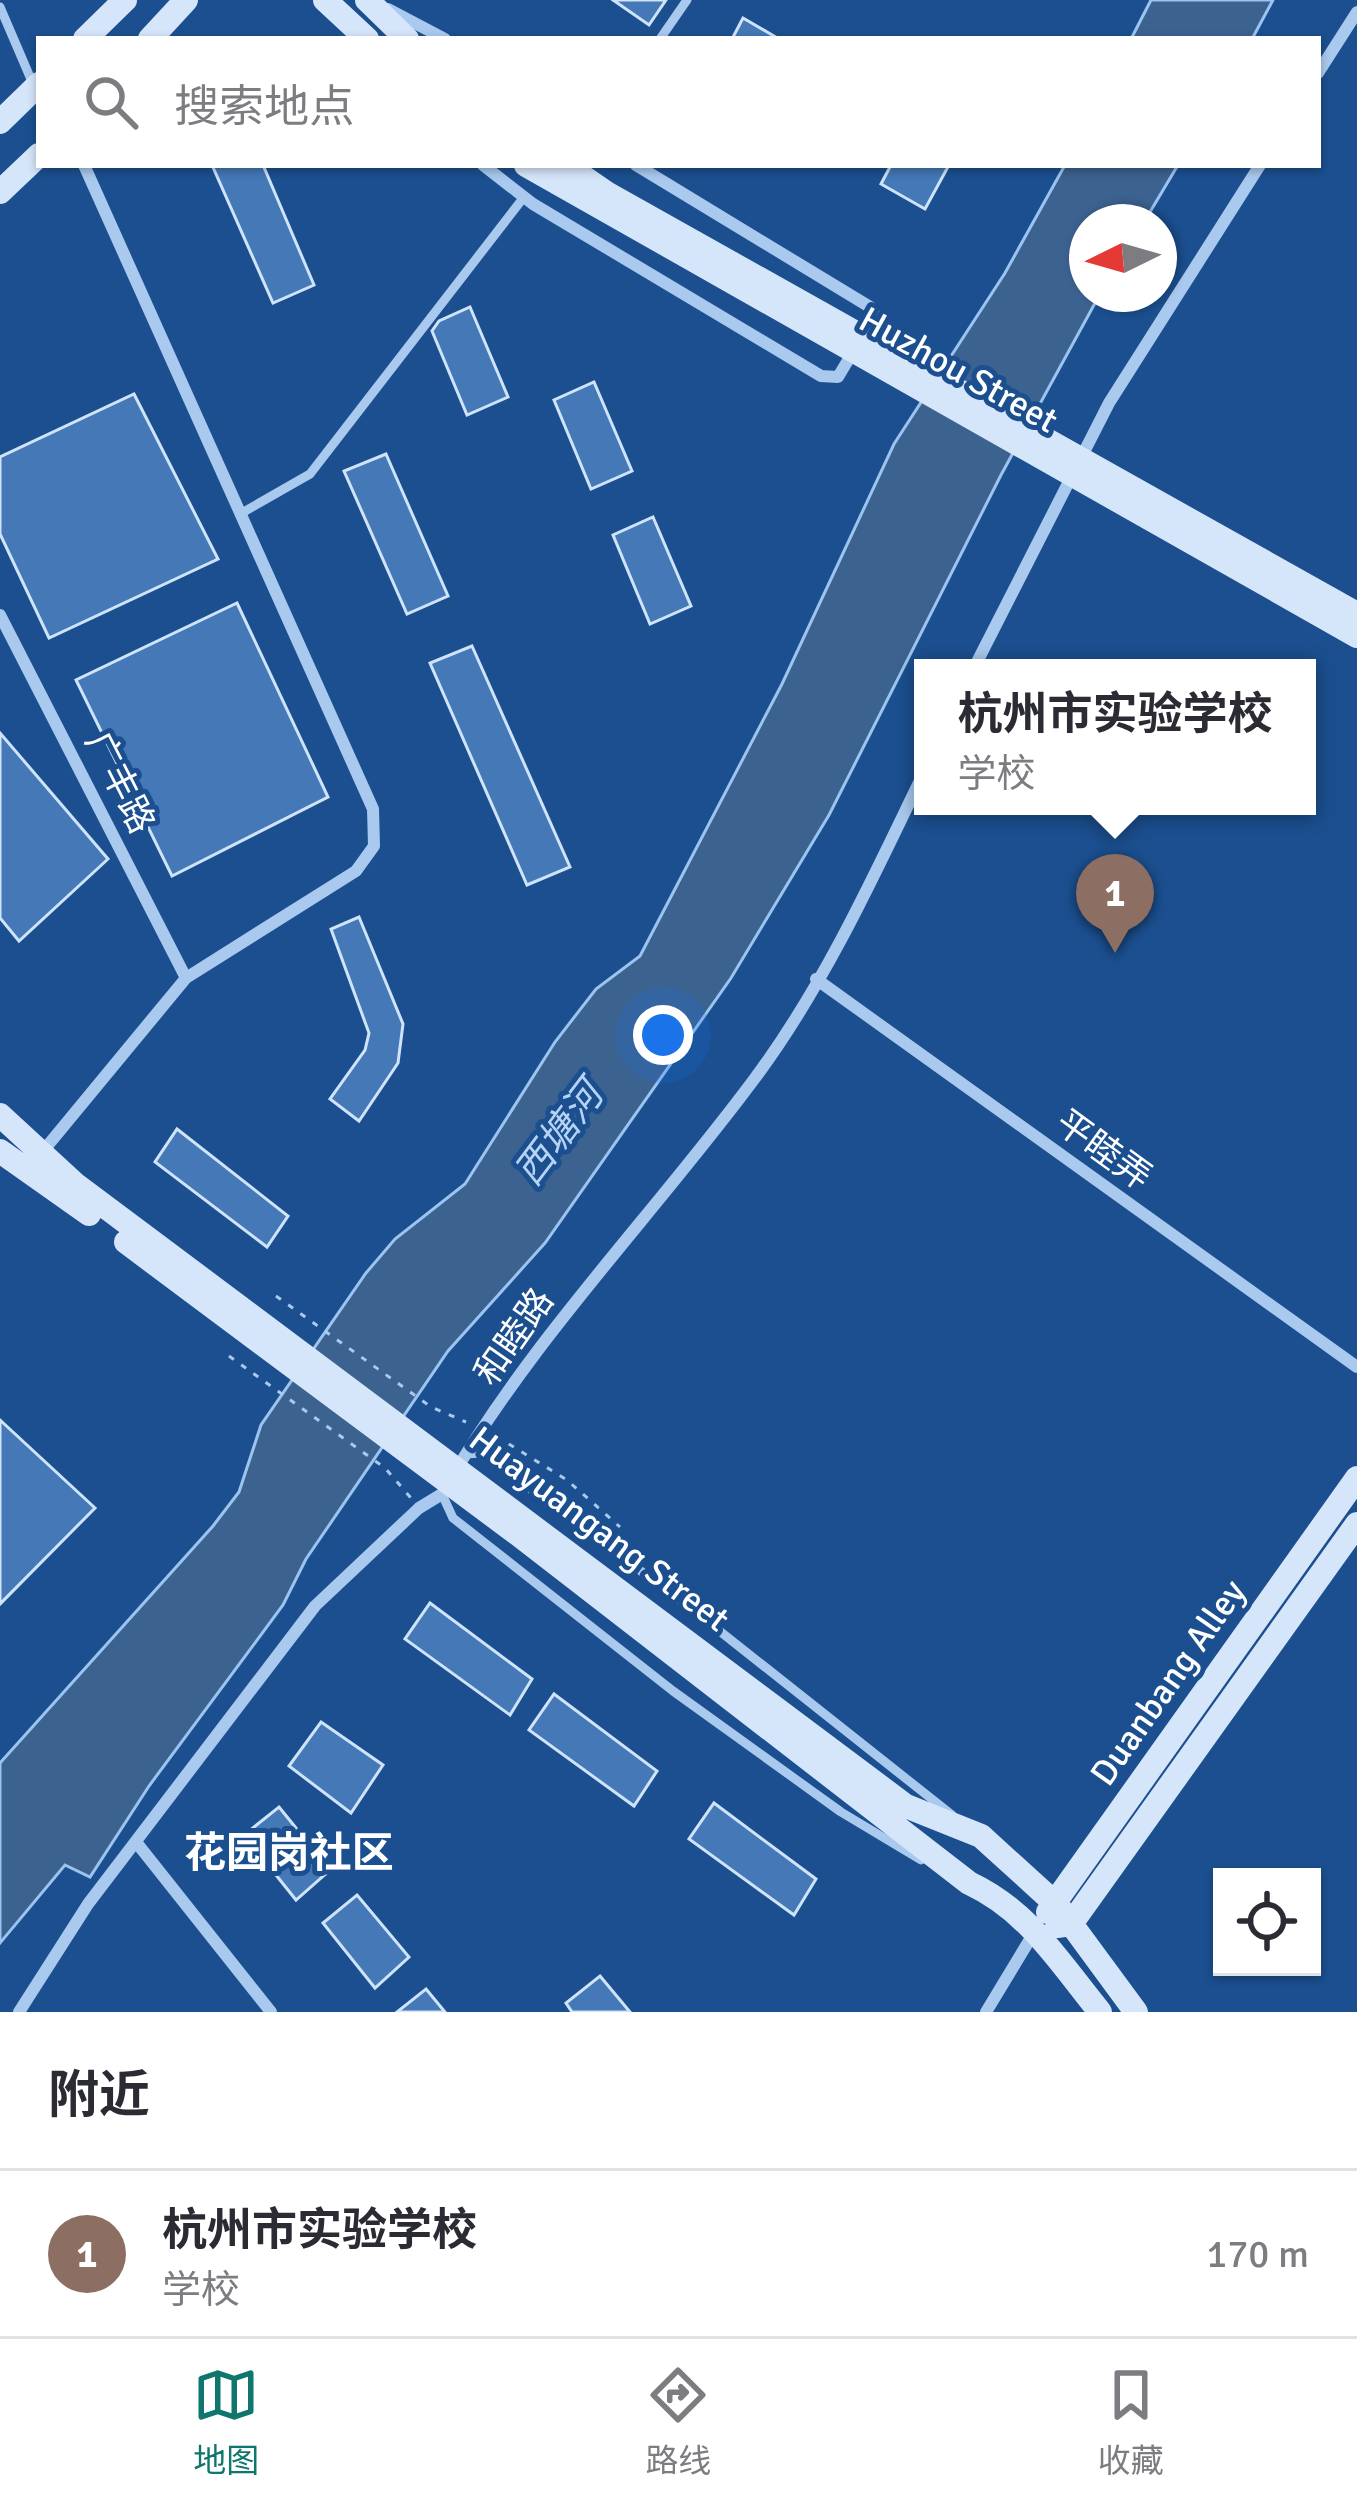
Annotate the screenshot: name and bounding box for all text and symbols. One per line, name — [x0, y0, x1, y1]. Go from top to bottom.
search box — [36, 36, 1321, 168]
icon: search — [78, 69, 144, 135]
text: 搜索地点 — [174, 80, 354, 135]
north arrow — [1069, 204, 1177, 312]
street label: Huzhou Street — [851, 297, 1065, 443]
popup — [914, 659, 1316, 815]
text: 杭州市实验学校 — [957, 687, 1273, 742]
street label: 广丰路 — [75, 724, 164, 841]
text: 学校 — [957, 750, 1036, 798]
pin: 1 — [1076, 854, 1154, 953]
your location — [633, 1005, 693, 1065]
water label: 西塘河 — [504, 1067, 617, 1195]
street label: 平睦弄 — [1046, 1100, 1160, 1200]
street label: 和睦路 — [465, 1280, 564, 1394]
street label: Huayuangang Street — [460, 1417, 738, 1642]
street label: Duanbang Alley — [1081, 1571, 1256, 1795]
district label: 花园岗社区 — [184, 1828, 394, 1879]
map controls — [1213, 1868, 1321, 1976]
button: locate — [1213, 1868, 1321, 1976]
text: 附近 — [48, 2064, 150, 2127]
text: 杭州市实验学校 — [162, 2203, 477, 2258]
text: 1 — [76, 2230, 98, 2278]
text: 170 m — [1206, 2230, 1309, 2278]
text: 学校 — [162, 2266, 240, 2314]
tab: 地图 — [193, 2362, 259, 2482]
tab: 路线 — [645, 2362, 711, 2482]
tab: 收藏 — [1098, 2362, 1164, 2482]

